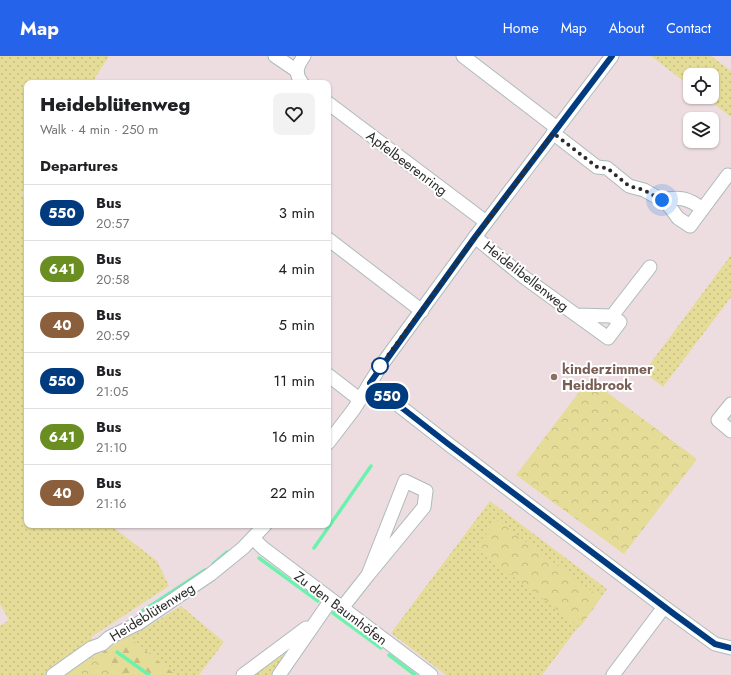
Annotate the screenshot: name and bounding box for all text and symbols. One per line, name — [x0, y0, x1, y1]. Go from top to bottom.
text: Map — [20, 15, 59, 42]
text: Home — [503, 18, 539, 38]
text: Map — [561, 18, 587, 38]
text: About — [609, 18, 644, 38]
text: Contact — [666, 18, 711, 38]
map controls — [683, 68, 719, 148]
button: locate — [683, 68, 719, 104]
text: Heideblütenweg — [40, 91, 190, 118]
button: heart — [273, 93, 315, 135]
button: layers — [683, 112, 719, 148]
text: Walk · 4 min · 250 m — [40, 120, 158, 139]
street label: Apfelbeerenring — [362, 126, 452, 200]
text: Departures — [40, 155, 118, 177]
your location — [652, 190, 672, 210]
text: Bus — [96, 192, 121, 214]
text: 3 min — [279, 202, 315, 224]
text: 550 — [48, 203, 76, 223]
text: 20:57 — [96, 214, 129, 233]
street label: Heidelibellenweg — [479, 236, 573, 316]
text: Bus — [96, 248, 121, 270]
text: 4 min — [278, 258, 315, 280]
text: 641 — [49, 259, 75, 279]
text: 20:58 — [96, 270, 130, 289]
text: Bus — [96, 304, 121, 326]
text: 5 min — [279, 314, 315, 336]
text: 40 — [52, 315, 72, 335]
text: 20:59 — [96, 326, 130, 345]
unlabelled marker — [371, 357, 389, 375]
place label: kinderzimmer Heidbrook — [562, 359, 653, 395]
text: Bus — [96, 360, 121, 382]
text: 11 min — [274, 370, 315, 392]
text: 550 — [48, 371, 76, 391]
marker: kinderzimmer Heidbrook — [549, 372, 559, 382]
text: 21:05 — [96, 382, 128, 401]
line badge: 550 — [364, 383, 410, 409]
text: 550 — [373, 386, 401, 406]
text: Bus — [96, 416, 121, 438]
text: 16 min — [272, 426, 315, 448]
text: 641 — [49, 427, 75, 447]
text: 21:10 — [96, 438, 127, 457]
text: Bus — [96, 472, 121, 494]
text: 22 min — [270, 482, 315, 504]
text: 40 — [52, 483, 72, 503]
text: 21:16 — [96, 494, 127, 513]
street label: Zu den Baumhöfen — [290, 566, 392, 650]
street label: Heideblütenweg — [106, 578, 198, 646]

